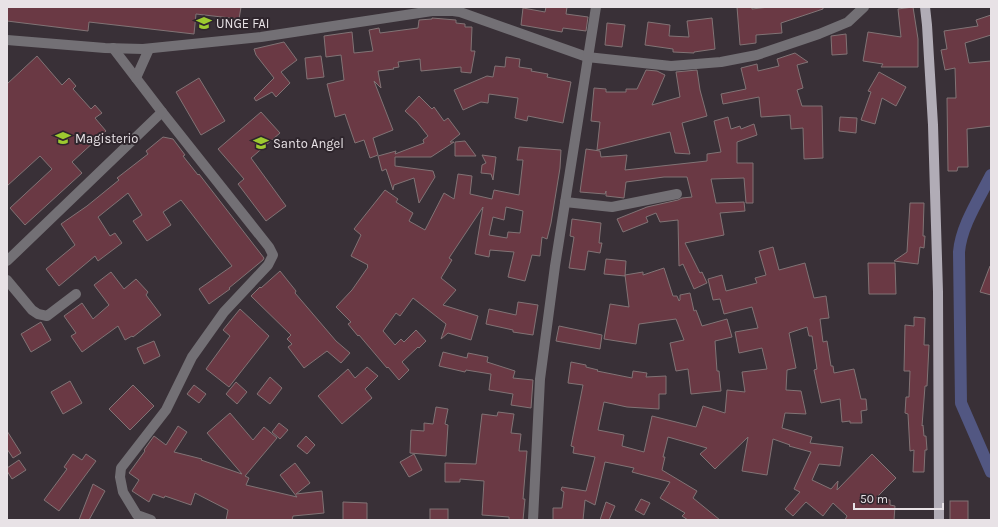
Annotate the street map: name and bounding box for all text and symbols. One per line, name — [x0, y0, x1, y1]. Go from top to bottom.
school or university icon: UNGE FAI — [195, 14, 213, 32]
place label: UNGE FAI — [216, 16, 269, 31]
school or university icon: Magisterio — [54, 129, 72, 147]
place label: Magisterio — [75, 131, 138, 146]
school or university icon: Santo Angel — [252, 134, 270, 152]
place label: Santo Angel — [273, 136, 344, 151]
scale bar — [854, 485, 943, 511]
text: 50 m — [860, 492, 888, 506]

